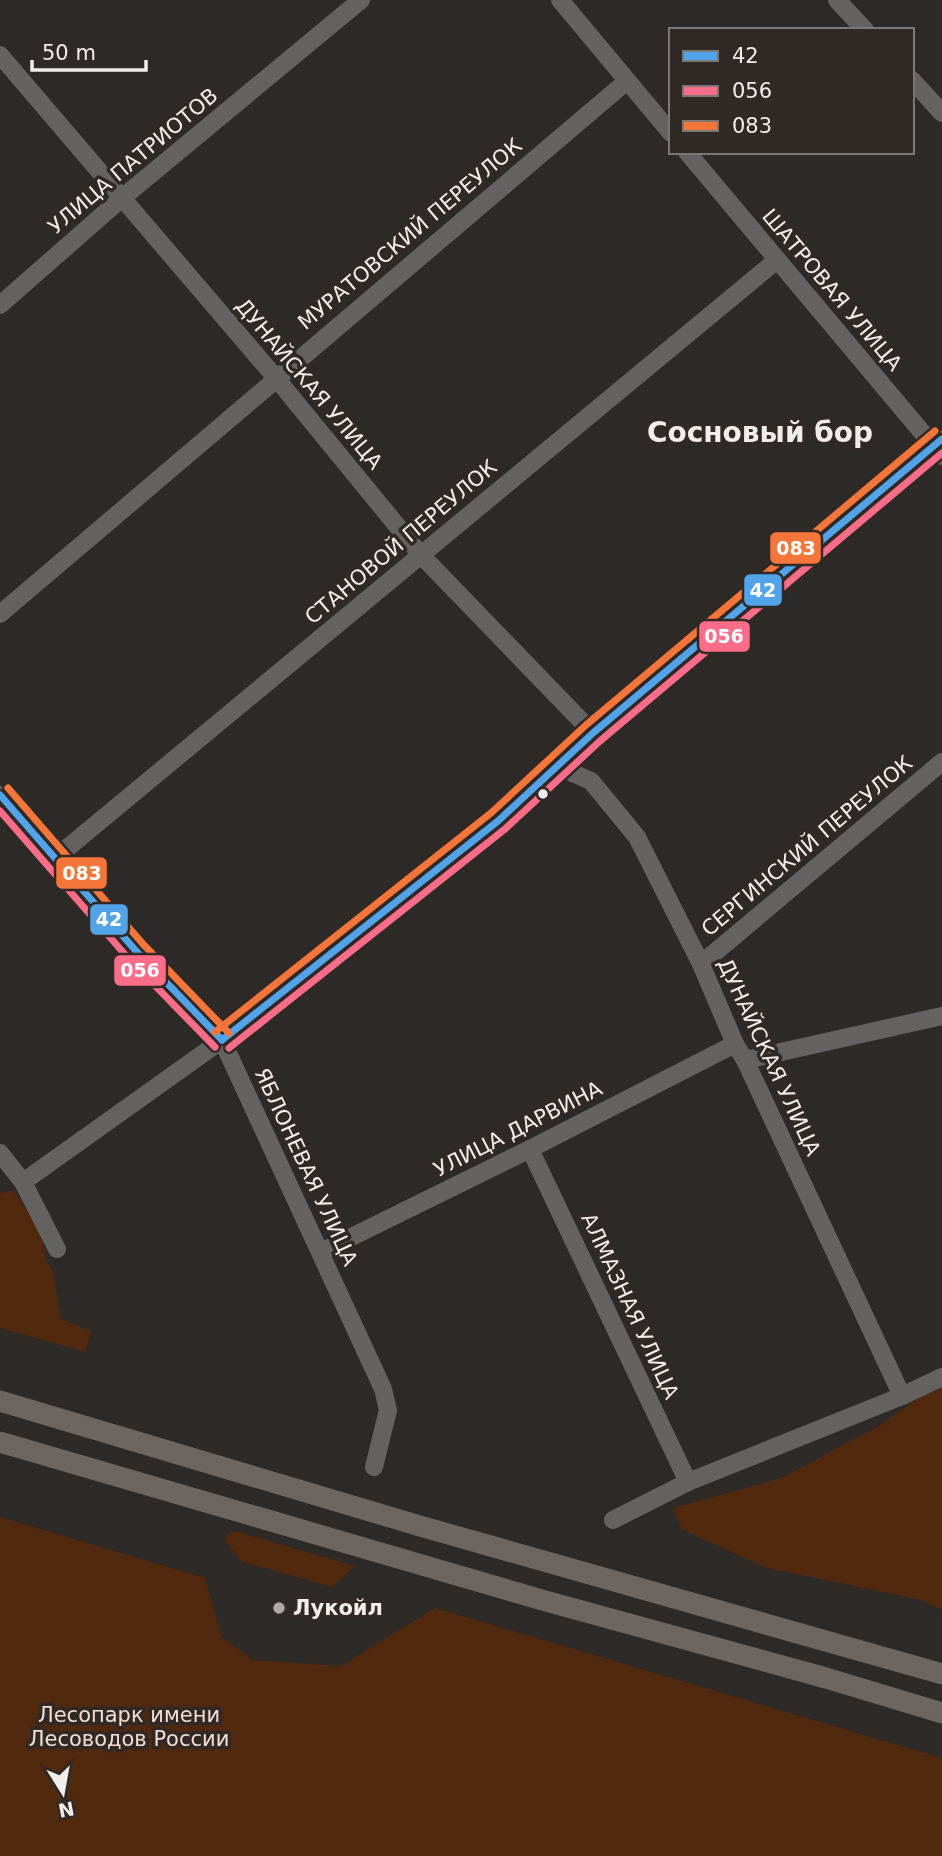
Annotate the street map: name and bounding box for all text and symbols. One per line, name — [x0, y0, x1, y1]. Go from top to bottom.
scale bar — [32, 28, 145, 72]
legend — [669, 28, 914, 154]
text: 50 m — [42, 41, 96, 65]
text: 42 — [732, 44, 759, 68]
text: 056 — [732, 79, 772, 103]
street label: УЛИЦА ПАТРИОТОВ — [44, 83, 222, 239]
text: 083 — [732, 114, 772, 138]
street label: МУРАТОВСКИЙ ПЕРЕУЛОК — [293, 133, 527, 335]
street label: ШАТРОВАЯ УЛИЦА — [757, 204, 907, 376]
street label: ДУНАЙСКАЯ УЛИЦА — [231, 293, 389, 475]
district label: Сосновый бор — [647, 416, 873, 449]
street label: СТАНОВОЙ ПЕРЕУЛОК — [300, 454, 502, 629]
line badge: 083 — [769, 531, 822, 565]
text: 083 — [776, 537, 816, 559]
line badge: 42 — [743, 573, 783, 607]
text: 42 — [750, 579, 776, 601]
line badge: 056 — [698, 620, 751, 653]
text: 056 — [704, 625, 744, 647]
street label: СЕРГИНСКИЙ ПЕРЕУЛОК — [696, 750, 917, 941]
unlabelled marker — [536, 787, 550, 801]
line badge: 083 — [55, 856, 108, 890]
text: 083 — [62, 862, 102, 884]
line badge: 42 — [89, 903, 129, 936]
text: 42 — [96, 908, 122, 930]
line badge: 056 — [113, 954, 167, 987]
street label: ДУНАЙСКАЯ УЛИЦА — [713, 954, 827, 1160]
text: 056 — [120, 959, 160, 981]
street label: ЯБЛОНЕВАЯ УЛИЦА — [250, 1064, 363, 1270]
street label: УЛИЦА ДАРВИНА — [430, 1076, 607, 1182]
street label: АЛМАЗНАЯ УЛИЦА — [576, 1209, 684, 1403]
place label: Лукойл — [293, 1596, 383, 1620]
marker: Лукойл — [271, 1600, 287, 1616]
park label: Лесопарк имени Лесоводов России — [29, 1703, 229, 1751]
north arrow — [28, 1758, 98, 1828]
text: N — [56, 1797, 76, 1822]

